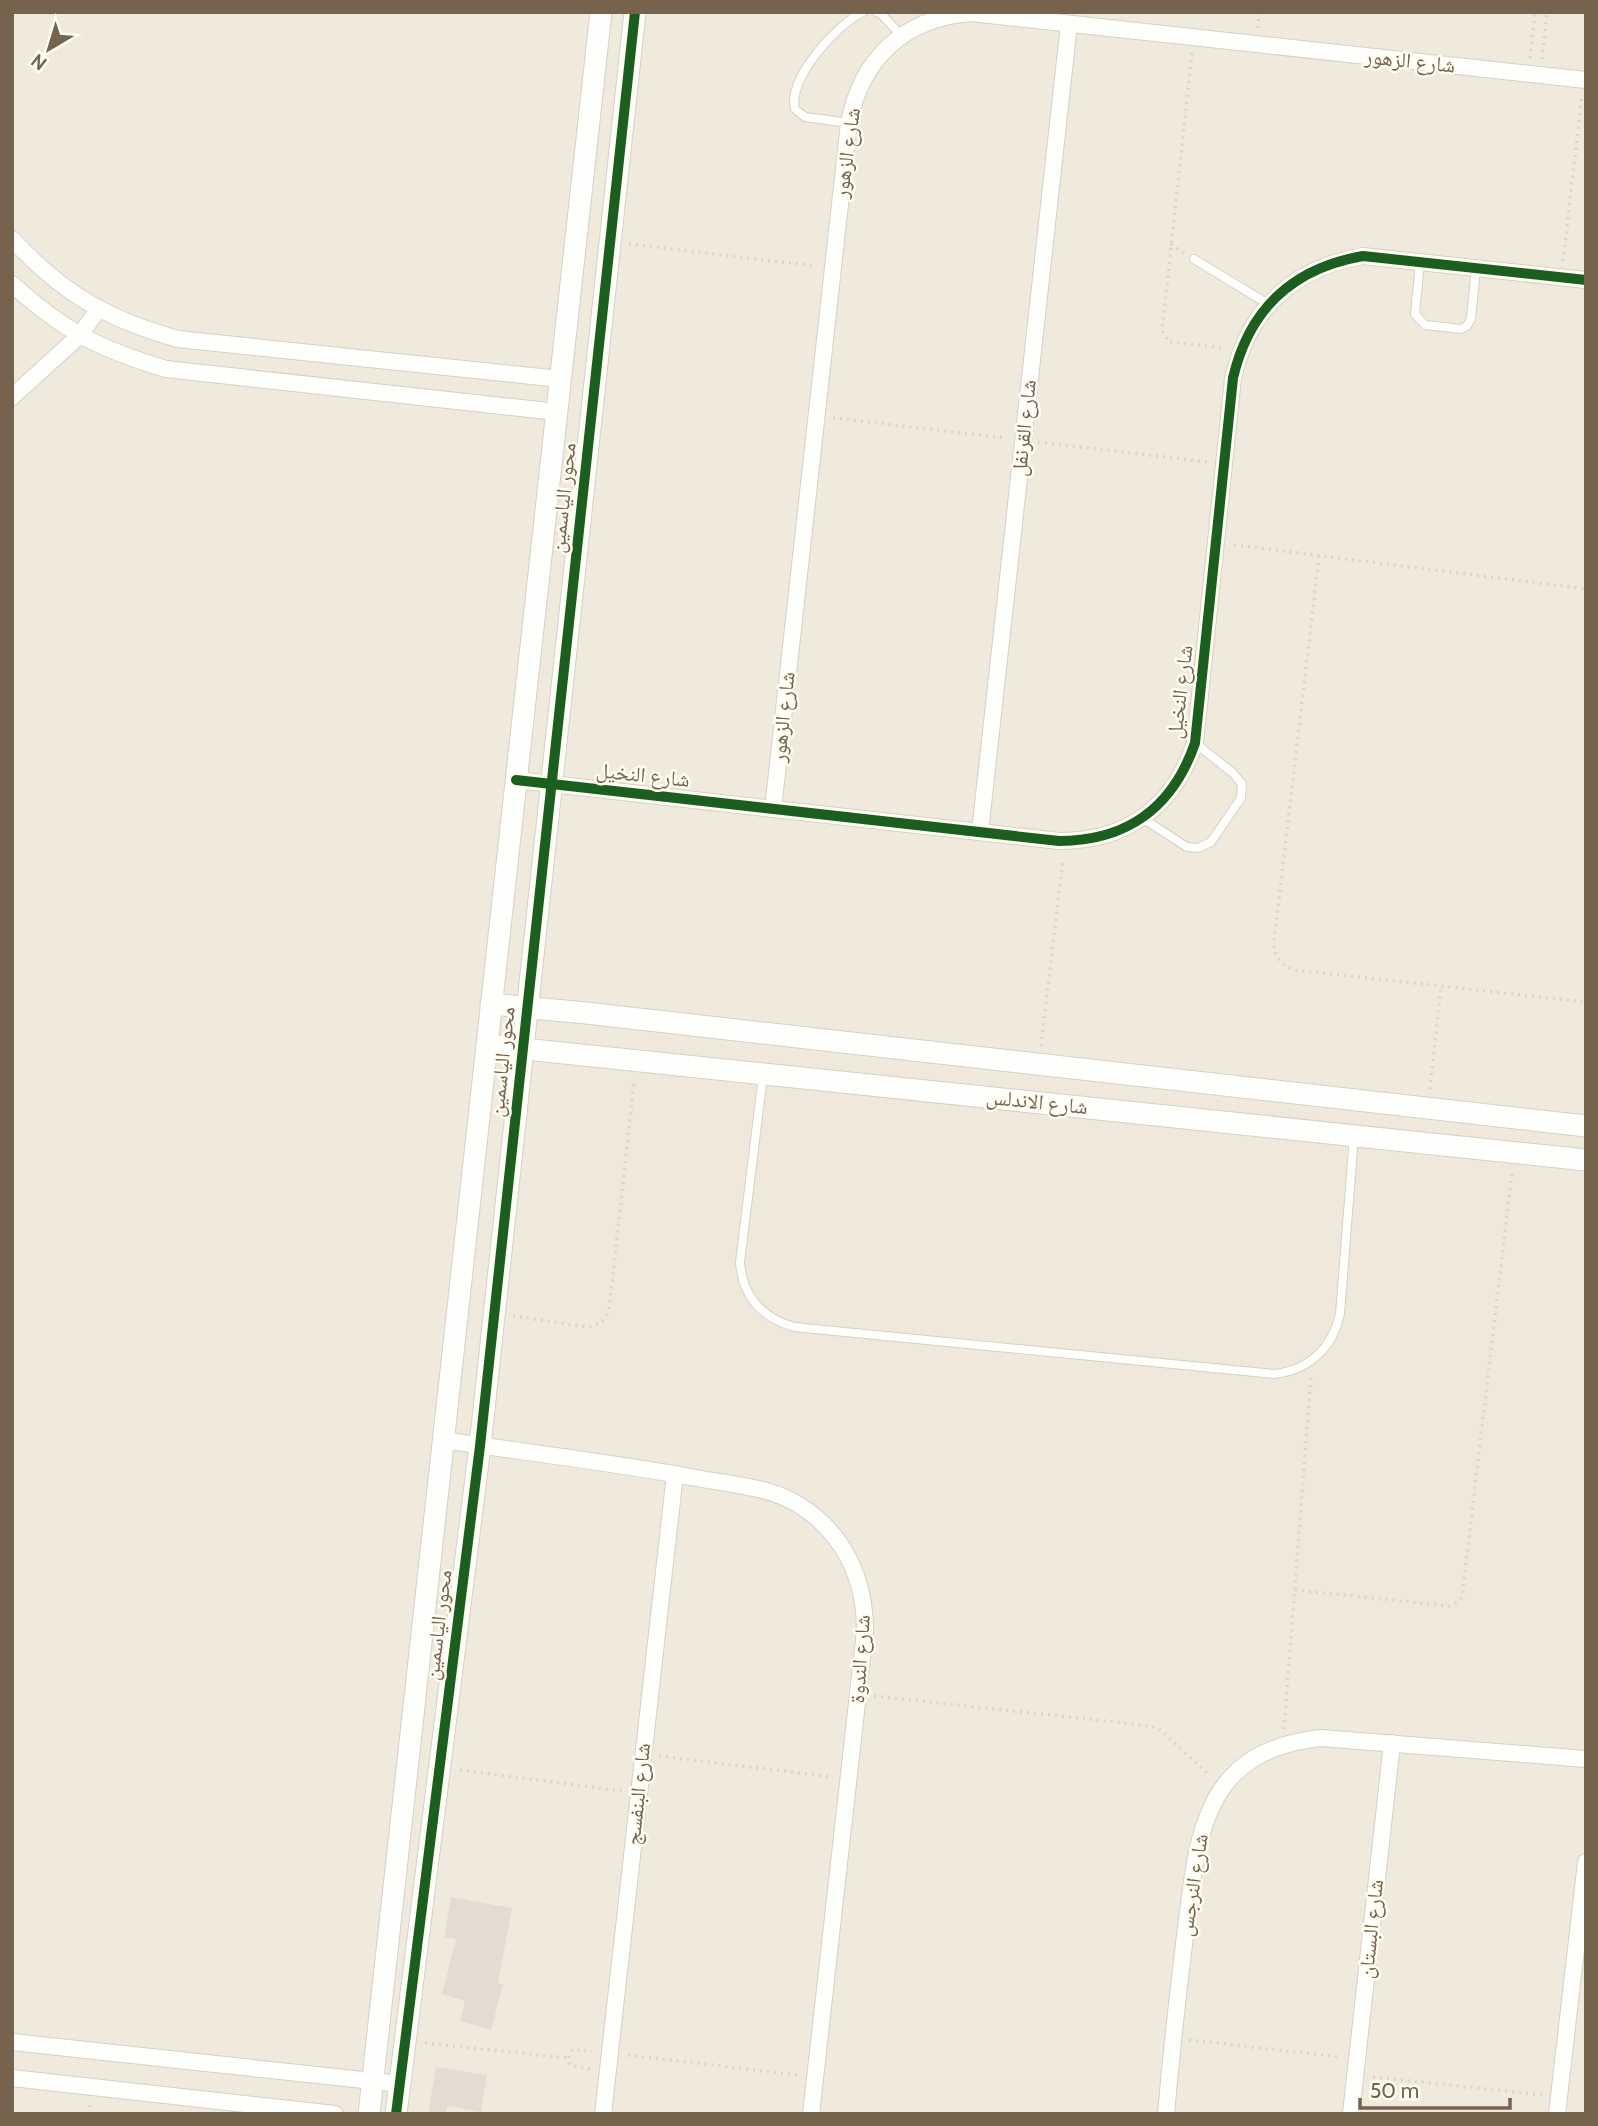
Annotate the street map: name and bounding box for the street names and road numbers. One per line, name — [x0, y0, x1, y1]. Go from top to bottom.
street label: شارع الزهور — [1362, 43, 1457, 79]
street label: شارع الزهور — [828, 106, 866, 201]
street label: شارع القرنفل — [1006, 378, 1042, 478]
street label: محور الياسمين — [544, 441, 582, 555]
street label: شارع النخيل — [1161, 644, 1199, 740]
street label: شارع الزهور — [765, 670, 801, 765]
street label: شارع النخيل — [595, 757, 691, 793]
street label: محور الياسمين — [483, 1005, 521, 1119]
street label: شارع الاندلس — [985, 1084, 1089, 1120]
street label: محور الياسمين — [418, 1568, 458, 1682]
street label: شارع الندوة — [844, 1614, 876, 1704]
street label: شارع البنفسج — [620, 1742, 656, 1846]
street label: شارع النرجس — [1172, 1832, 1214, 1938]
street label: شارع البستان — [1353, 1878, 1389, 1980]

